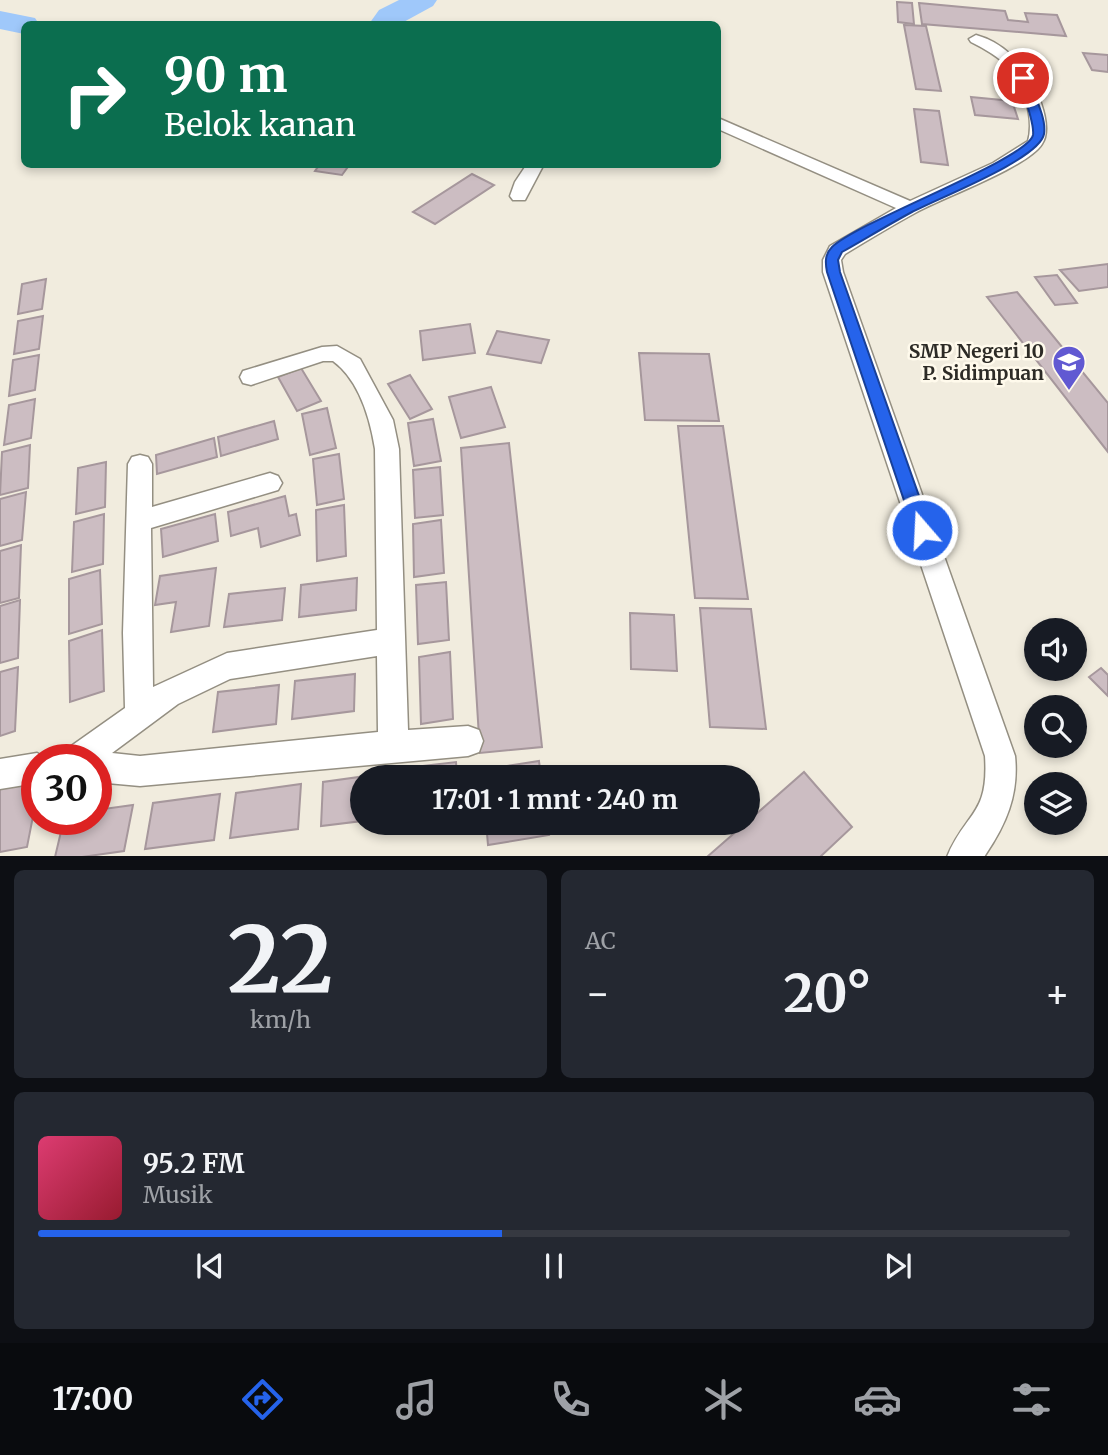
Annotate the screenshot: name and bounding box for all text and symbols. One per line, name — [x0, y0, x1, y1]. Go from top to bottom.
text: 90 m — [164, 44, 288, 105]
pin — [993, 48, 1053, 108]
icon: right — [49, 49, 140, 140]
icon: arrive — [1004, 59, 1042, 97]
text: Belok kanan — [164, 105, 356, 145]
place label: SMP Negeri 10 P. Sidimpuan — [909, 339, 1044, 385]
school or university icon: SMP Negeri 10 P. Sidimpuan — [1050, 343, 1088, 392]
position arrow — [885, 493, 959, 567]
map controls — [1024, 618, 1087, 835]
button: sound — [1024, 618, 1087, 681]
button: search — [1024, 695, 1087, 758]
speed limit sign: 30 — [21, 744, 112, 835]
button: layers — [1024, 772, 1087, 835]
text: 17:01 · 1 mnt · 240 m — [432, 783, 678, 816]
text: 22 — [227, 902, 334, 1017]
text: AC — [585, 926, 616, 955]
text: 20° — [783, 961, 872, 1026]
text: − — [585, 970, 610, 1017]
text: + — [1045, 970, 1070, 1017]
text: km/h — [250, 1005, 311, 1034]
text: 95.2 FM — [143, 1147, 244, 1180]
text: Musik — [143, 1180, 213, 1209]
icon: previous — [191, 1247, 229, 1285]
icon: pause — [535, 1247, 573, 1285]
icon: next — [879, 1247, 917, 1285]
icon: directions — [238, 1375, 287, 1424]
icon: music — [392, 1375, 441, 1424]
icon: phone — [546, 1375, 595, 1424]
icon: climate — [699, 1375, 748, 1424]
icon: car — [853, 1375, 902, 1424]
icon: filters — [1007, 1375, 1056, 1424]
text: 17:00 — [52, 1379, 134, 1419]

